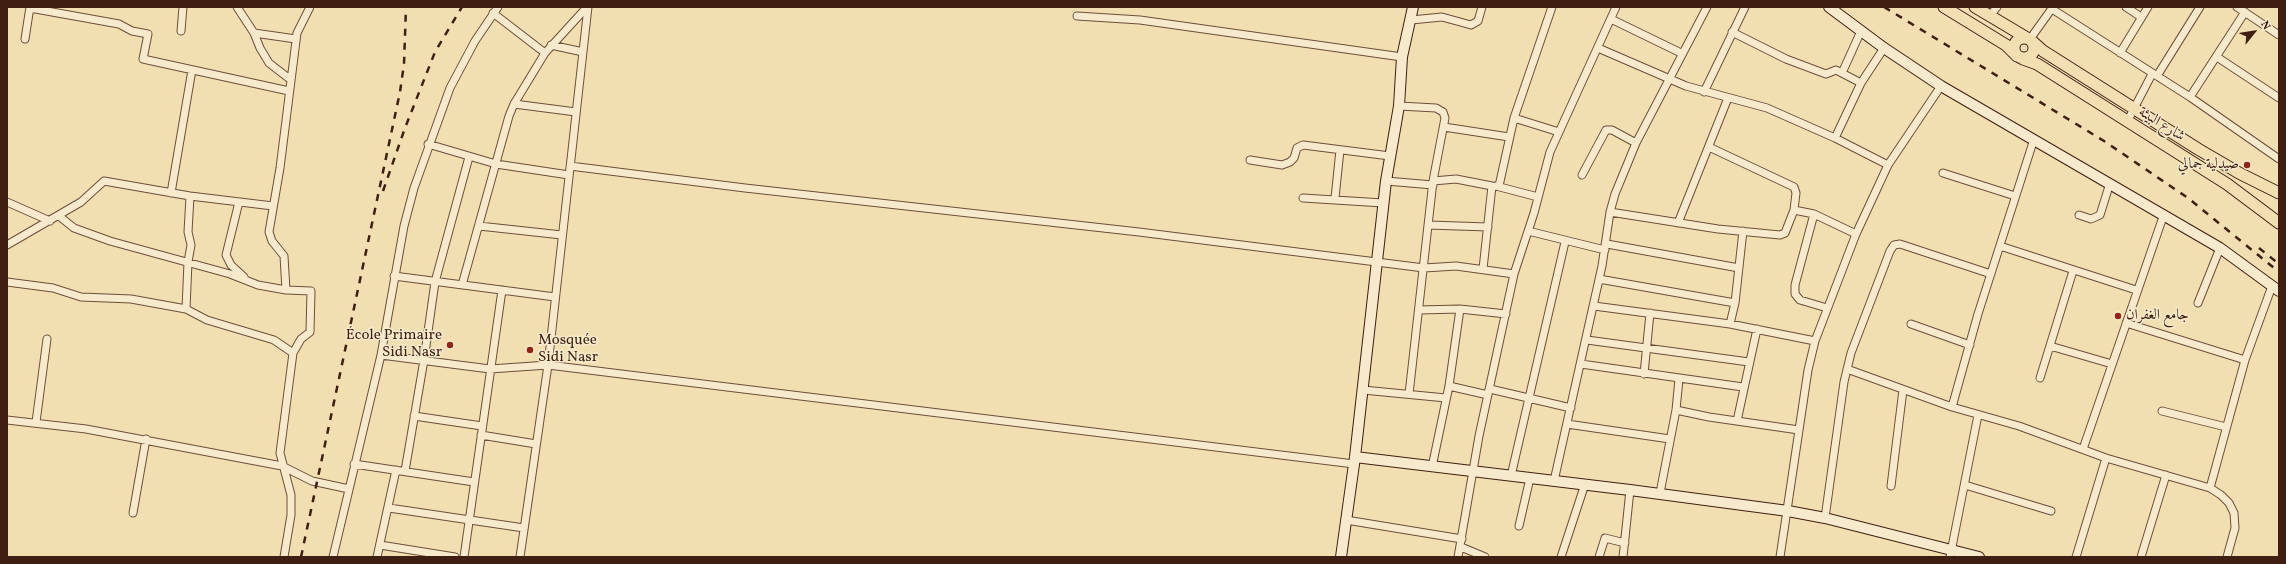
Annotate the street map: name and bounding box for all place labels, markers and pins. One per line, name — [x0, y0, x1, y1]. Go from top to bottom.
place label: صيدلية جمالي — [2178, 156, 2239, 174]
marker: صيدلية جمالي — [2242, 160, 2252, 170]
place label: جامع الغفران — [2126, 307, 2189, 325]
marker: جامع الغفران — [2113, 311, 2123, 321]
place label: École Primaire Sidi Nasr — [346, 327, 442, 362]
place label: Mosquée Sidi Nasr — [538, 332, 598, 367]
marker: École Primaire Sidi Nasr — [445, 340, 455, 350]
marker: Mosquée Sidi Nasr — [525, 345, 535, 355]

